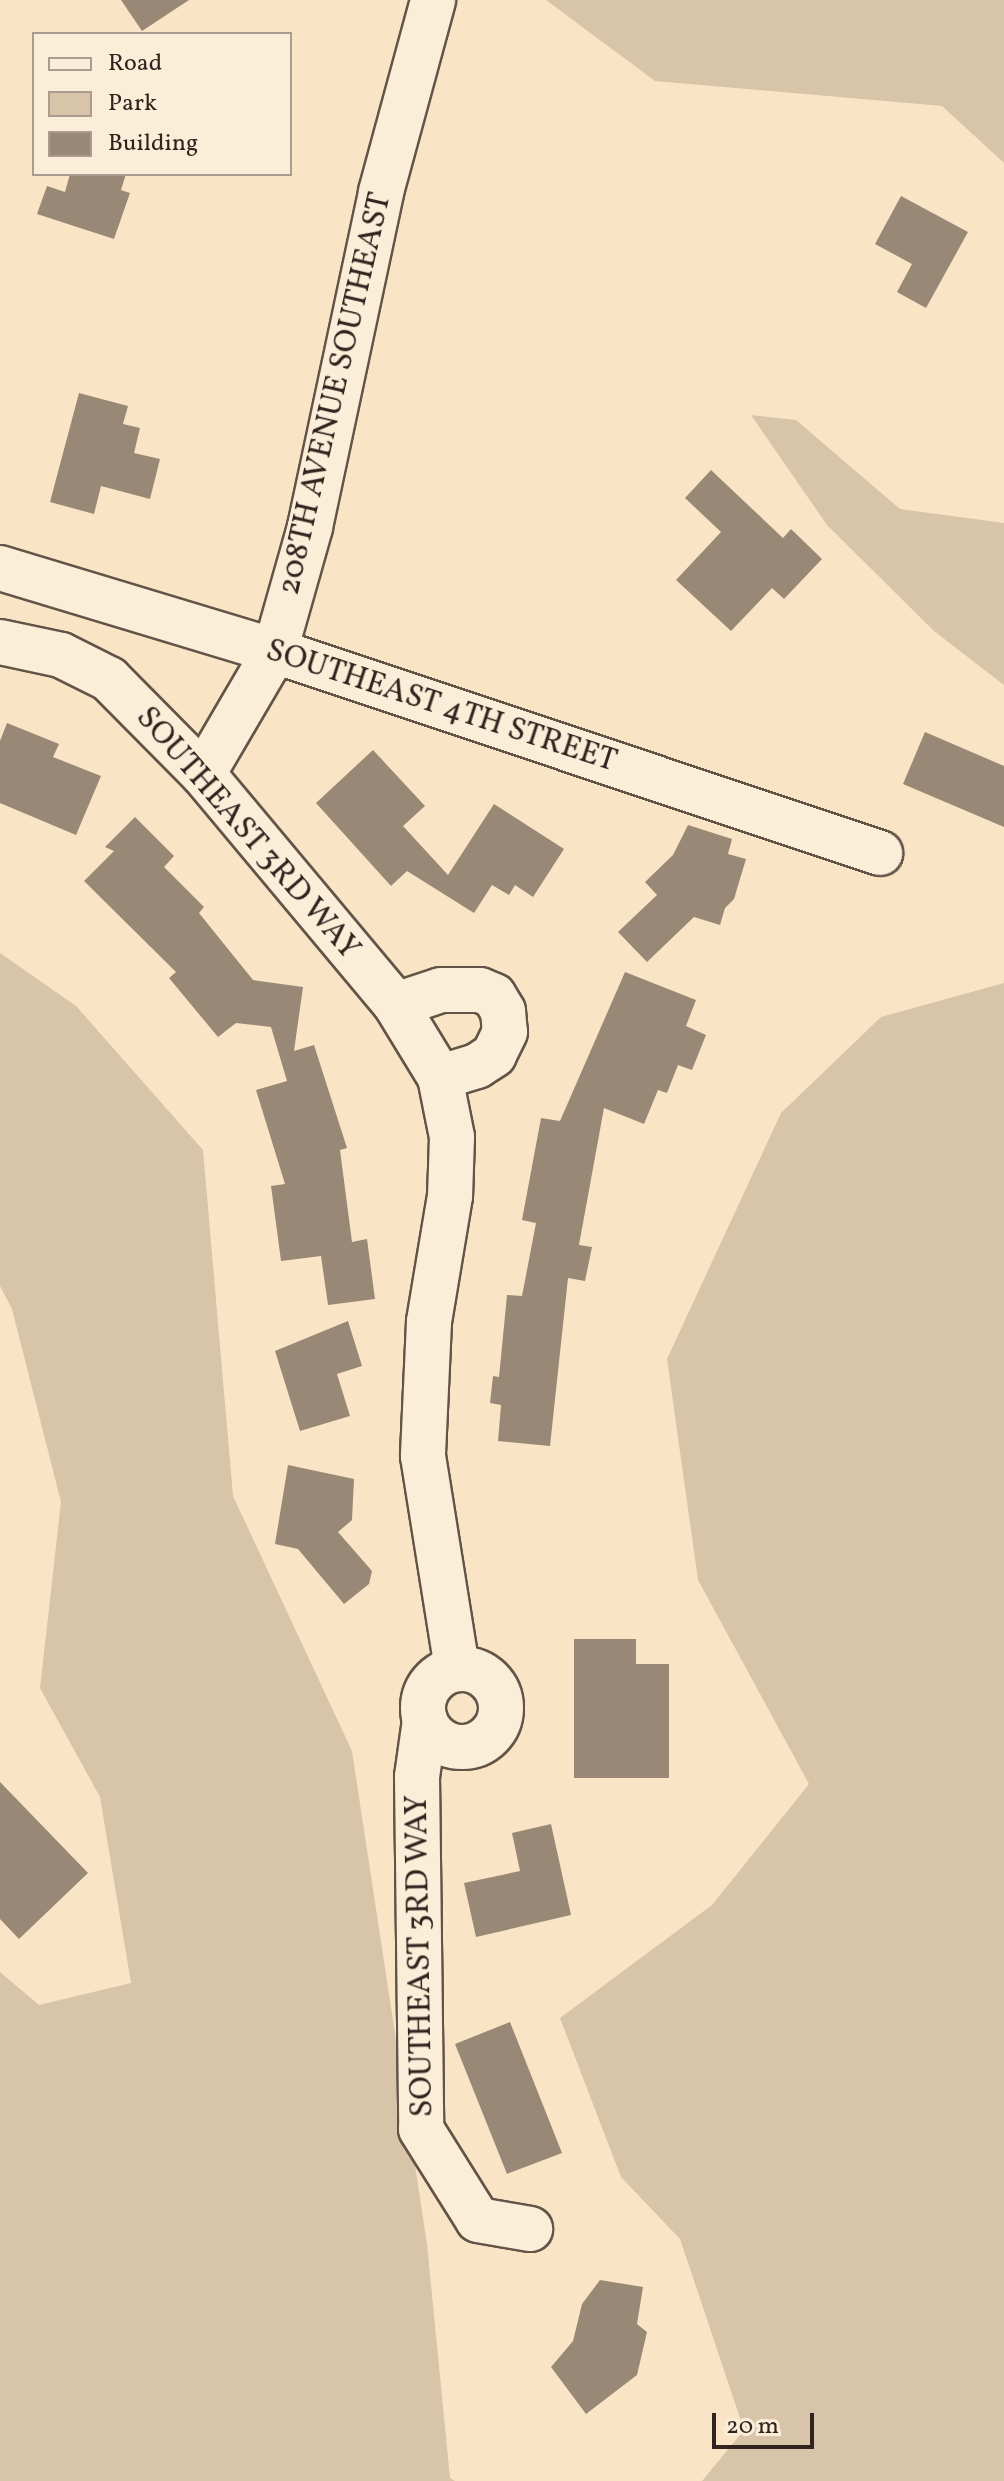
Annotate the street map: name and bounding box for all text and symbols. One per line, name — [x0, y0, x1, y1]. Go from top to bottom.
legend — [32, 32, 292, 176]
text: Road — [108, 47, 162, 81]
text: Park — [108, 87, 157, 121]
text: Building — [108, 127, 198, 161]
street label: 208TH AVENUE SOUTHEAST — [271, 189, 401, 599]
street label: SOUTHEAST 4TH STREET — [260, 632, 622, 782]
street label: SOUTHEAST 3RD WAY — [126, 699, 368, 969]
street label: SOUTHEAST 3RD WAY — [399, 1793, 443, 2119]
scale bar — [716, 2397, 818, 2447]
text: 20 m — [726, 2410, 779, 2444]

